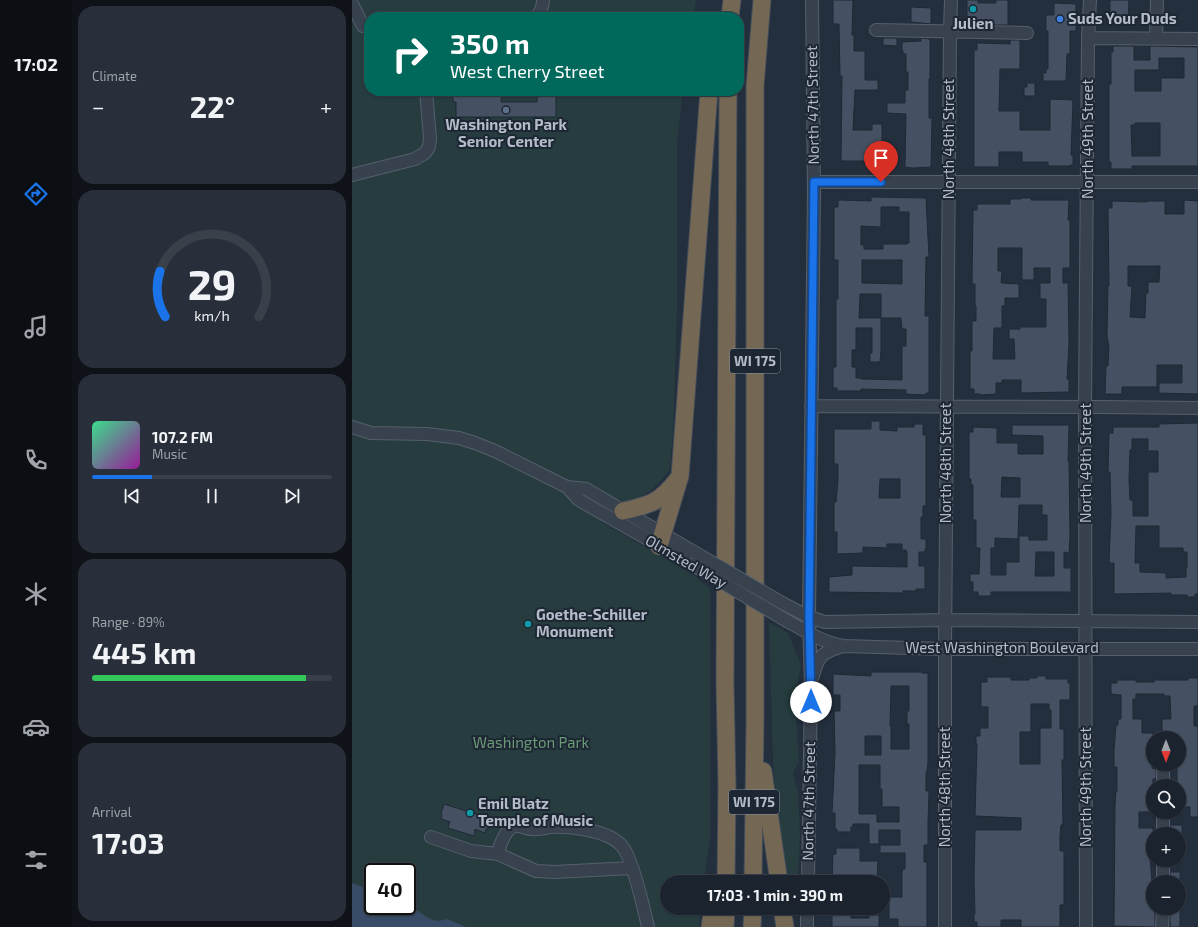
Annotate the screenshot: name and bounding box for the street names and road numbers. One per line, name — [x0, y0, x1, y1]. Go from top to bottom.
street label: North 47th Street — [802, 45, 822, 165]
street label: North 48th Street — [939, 78, 957, 199]
street label: North 49th Street — [1078, 79, 1096, 199]
road number: WI 175 — [730, 349, 780, 373]
street label: North 48th Street — [936, 402, 954, 523]
street label: North 49th Street — [1076, 403, 1094, 523]
street label: Olmsted Way — [643, 531, 730, 592]
street label: West Washington Boulevard — [905, 638, 1099, 656]
street label: North 48th Street — [935, 726, 953, 847]
street label: North 49th Street — [1076, 727, 1094, 847]
street label: North 47th Street — [798, 741, 818, 861]
road number: WI 175 — [729, 790, 779, 814]

